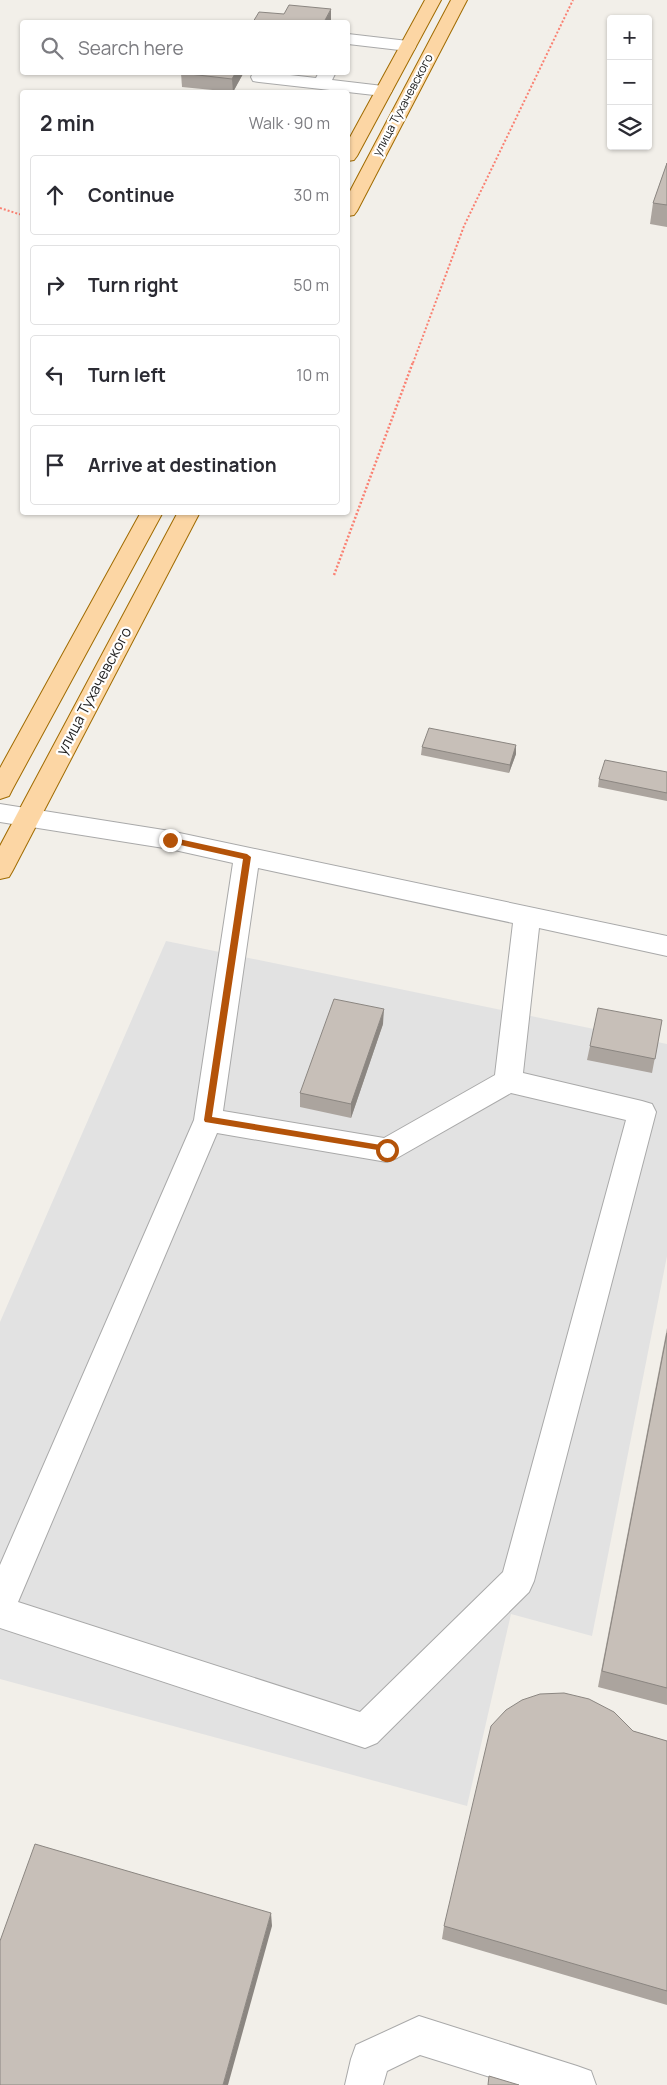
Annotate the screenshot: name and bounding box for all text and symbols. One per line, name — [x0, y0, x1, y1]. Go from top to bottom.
map controls — [607, 15, 652, 150]
button: + — [607, 15, 652, 60]
search box — [20, 20, 350, 75]
icon: search — [38, 34, 66, 62]
text: Search here — [78, 35, 184, 61]
street label: улица Тухачевского — [368, 51, 437, 159]
button: − — [607, 60, 652, 105]
button: layers — [607, 105, 652, 150]
text: 2 min — [40, 109, 95, 137]
text: Walk · 90 m — [249, 112, 330, 134]
icon: ahead — [41, 181, 69, 209]
text: Continue — [88, 182, 174, 208]
text: 30 m — [294, 184, 329, 206]
icon: right — [41, 271, 69, 299]
text: Turn right — [88, 272, 178, 298]
text: 50 m — [293, 274, 329, 296]
icon: left — [41, 361, 69, 389]
text: Turn left — [88, 362, 166, 388]
text: 10 m — [296, 364, 329, 386]
icon: arrive — [41, 451, 69, 479]
text: Arrive at destination — [88, 452, 277, 478]
street label: улица Тухачевского — [51, 623, 136, 758]
route end — [159, 829, 182, 852]
route start — [376, 1139, 399, 1162]

